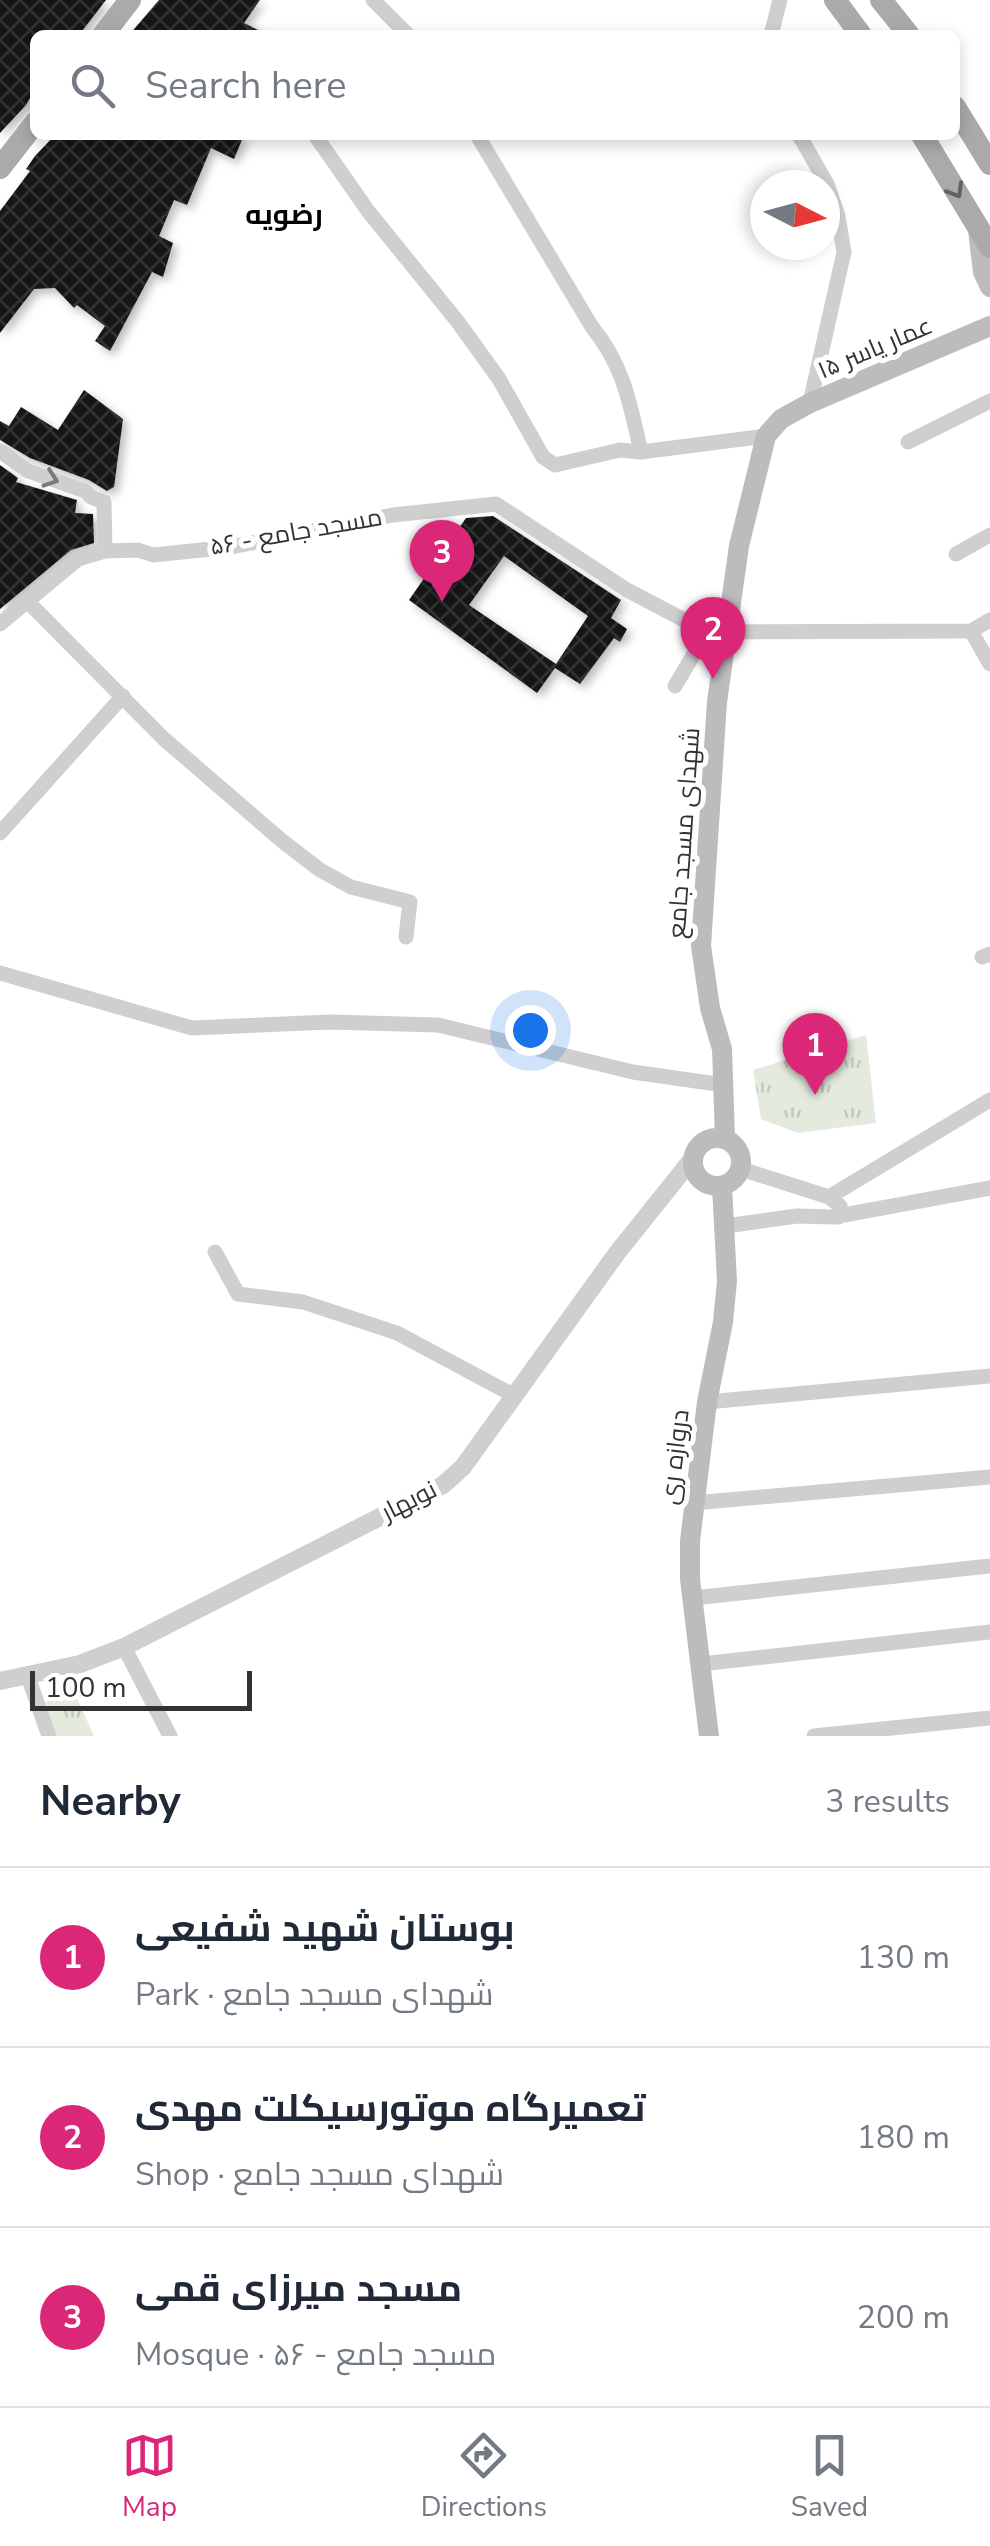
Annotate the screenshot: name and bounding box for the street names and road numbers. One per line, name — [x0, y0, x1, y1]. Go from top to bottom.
street label: عمار یاسر ۱۵ — [812, 309, 938, 387]
street label: ۵۶ - مسجد جامع — [207, 500, 385, 564]
street label: شهدای مسجد جامع — [660, 726, 708, 940]
street label: دروازه ری — [652, 1407, 698, 1507]
street label: نوبهار — [374, 1473, 443, 1530]

